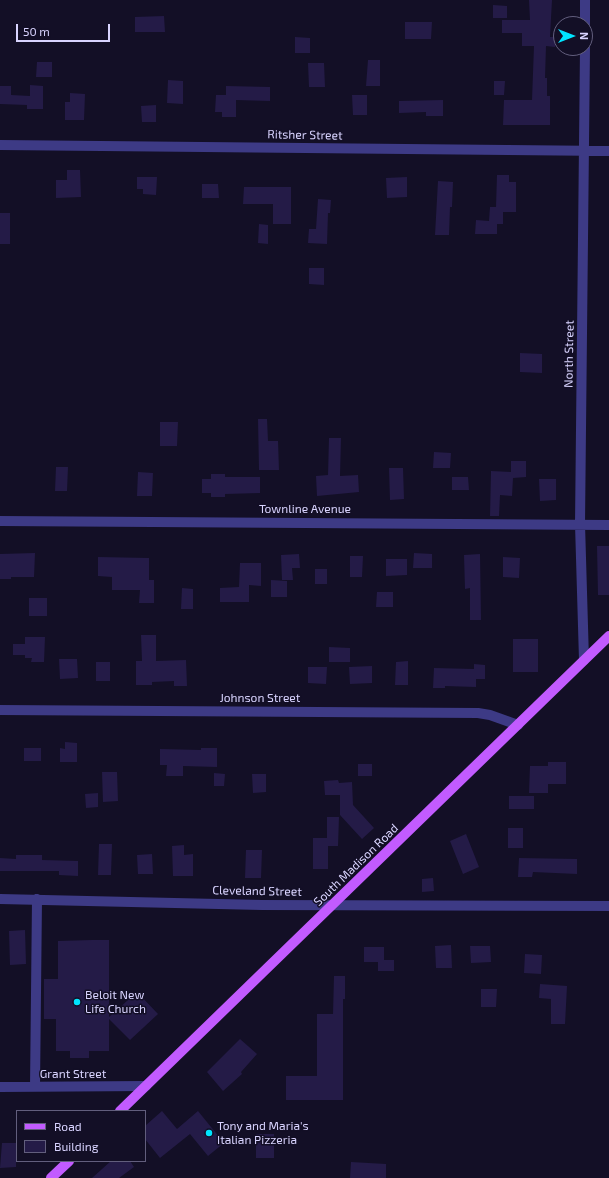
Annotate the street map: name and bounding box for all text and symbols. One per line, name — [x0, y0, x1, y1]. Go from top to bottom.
scale bar — [18, 16, 112, 42]
north arrow — [553, 16, 593, 56]
text: 50 m — [23, 24, 50, 38]
text: N — [578, 32, 591, 40]
street label: Ritsher Street — [267, 127, 343, 143]
street label: North Street — [561, 320, 577, 388]
street label: Townline Avenue — [259, 502, 351, 516]
street label: Johnson Street — [220, 691, 300, 705]
street label: South Madison Road — [311, 821, 401, 909]
street label: Cleveland Street — [212, 883, 302, 899]
place label: Beloit New Life Church — [85, 988, 146, 1016]
marker: Beloit New Life Church — [72, 997, 82, 1007]
street label: Grant Street — [40, 1067, 106, 1081]
legend — [16, 1110, 146, 1162]
text: Road — [54, 1119, 82, 1133]
place label: Tony and Maria's Italian Pizzeria — [217, 1119, 309, 1147]
marker: Tony and Maria's Italian Pizzeria — [204, 1128, 214, 1138]
text: Building — [54, 1139, 98, 1153]

